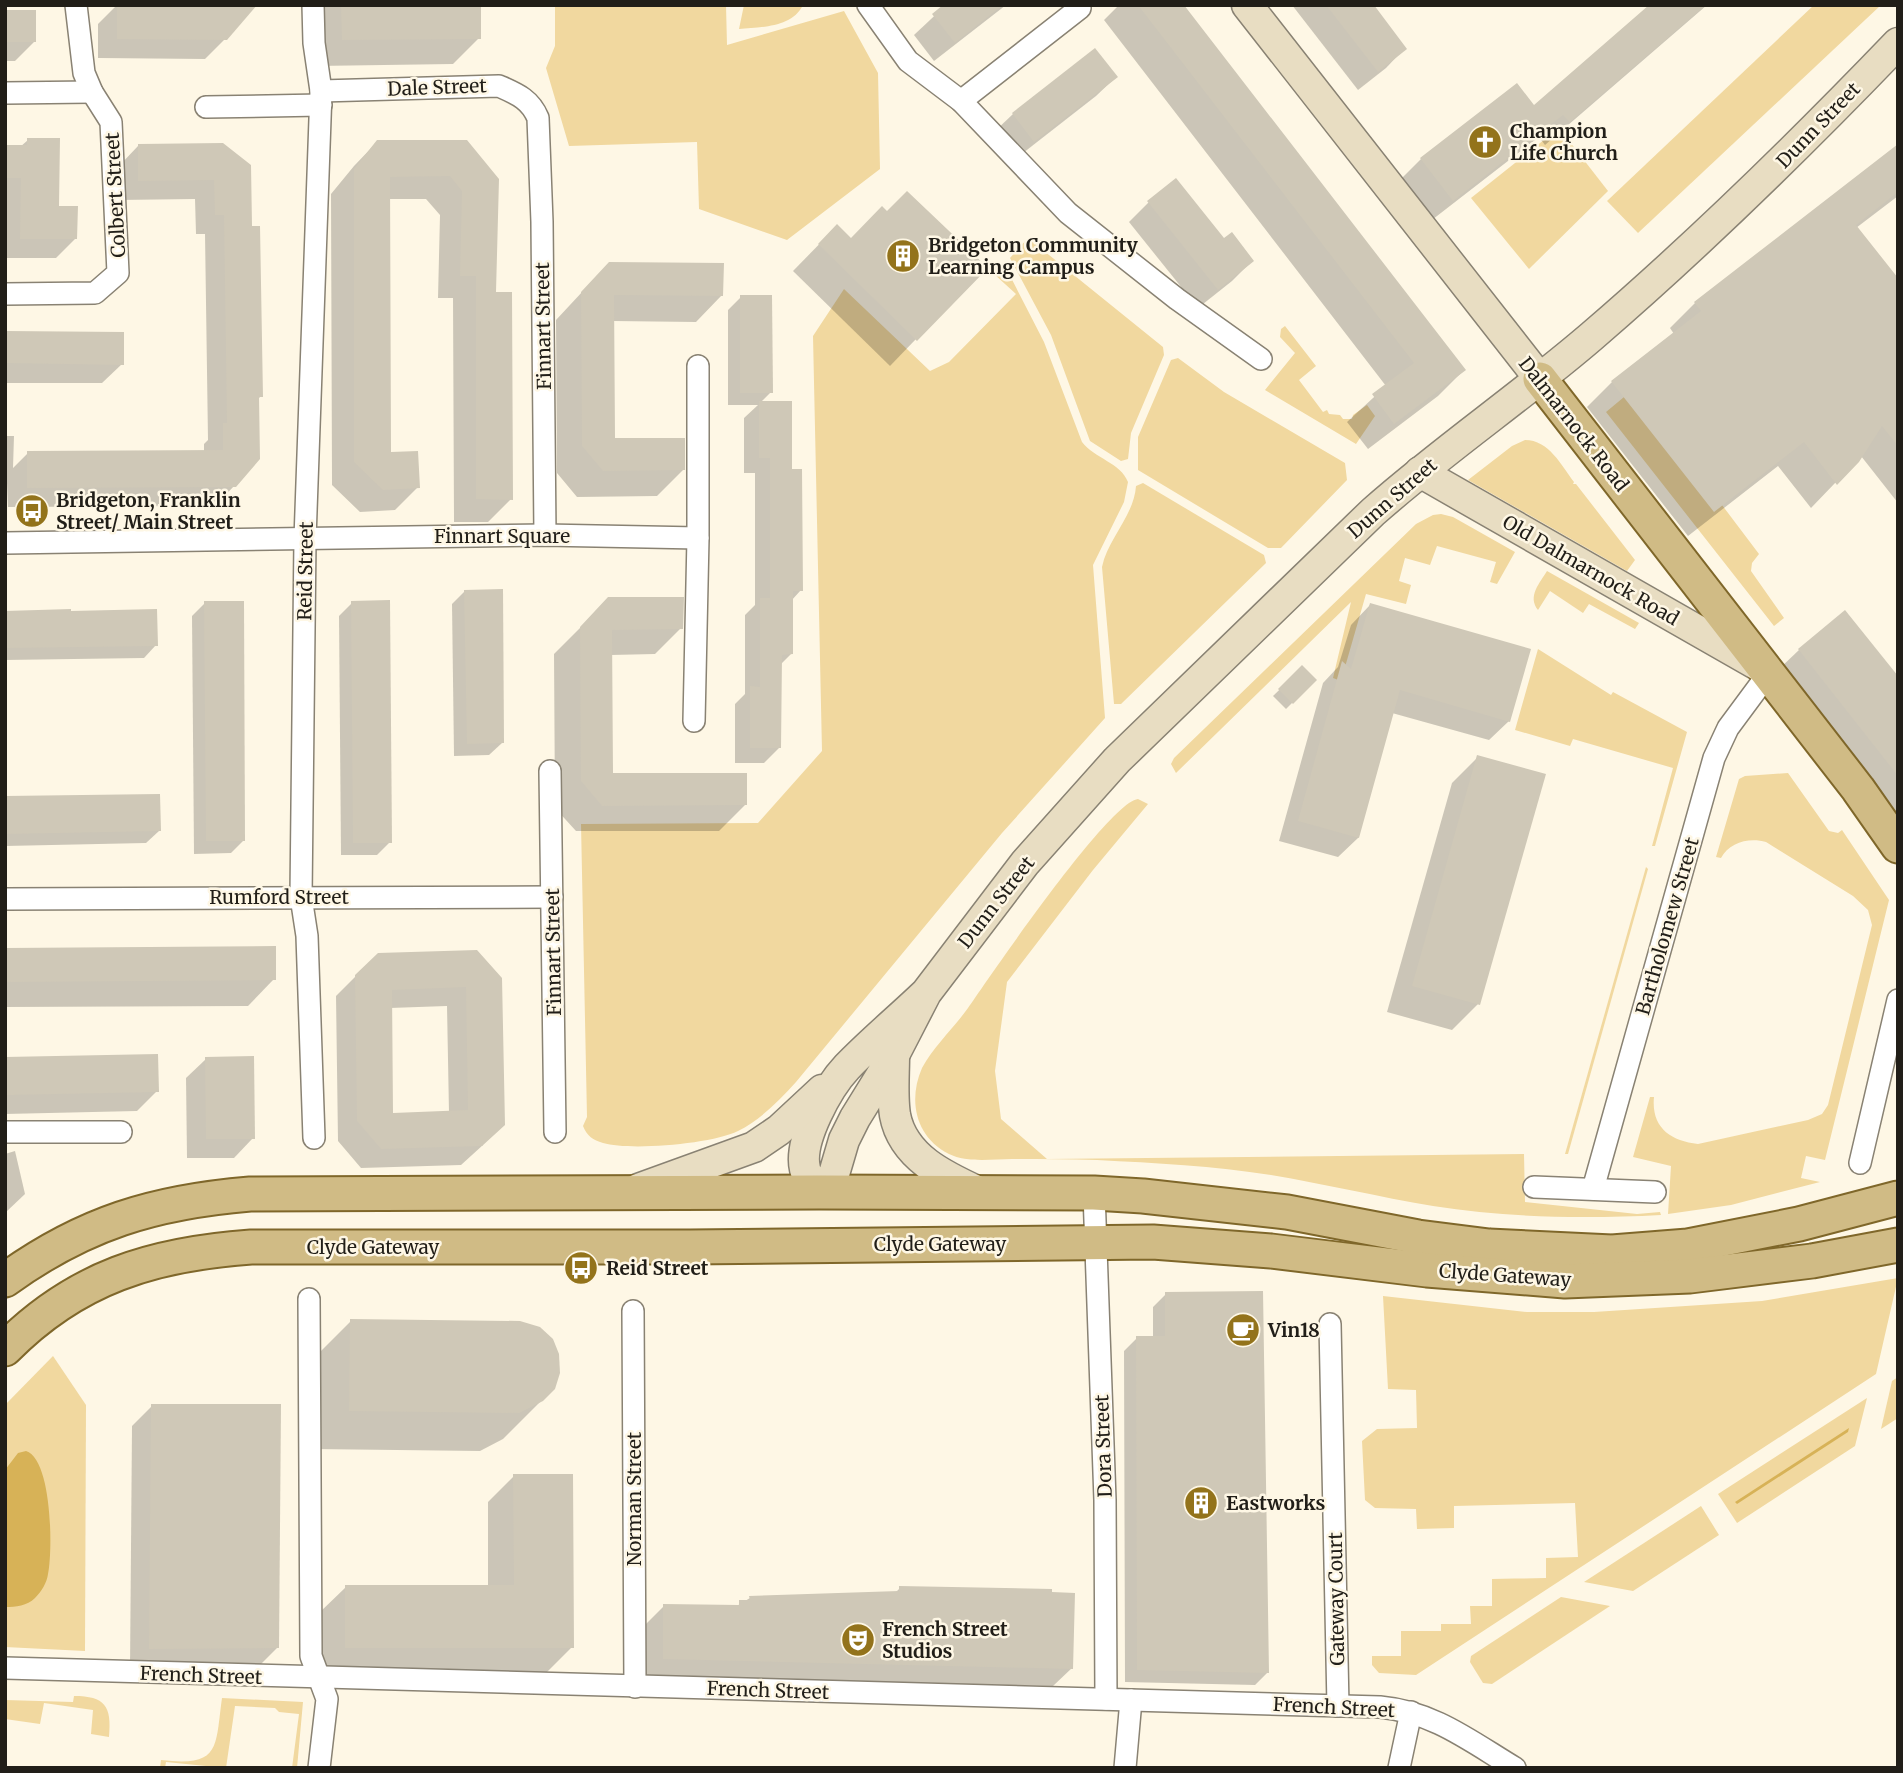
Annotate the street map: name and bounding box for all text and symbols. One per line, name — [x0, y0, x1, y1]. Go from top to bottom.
street label: Dale Street — [387, 73, 488, 101]
street label: Dunn Street — [1771, 77, 1865, 173]
place label: Champion Life Church — [1510, 119, 1618, 165]
church icon: Champion Life Church — [1466, 123, 1504, 161]
street label: Colbert Street — [100, 131, 130, 258]
place label: Bridgeton Community Learning Campus — [928, 233, 1139, 279]
building icon: Bridgeton Community Learning Campus — [884, 237, 922, 275]
street label: Finnart Street — [530, 261, 556, 390]
street label: Dalmarnock Road — [1514, 352, 1634, 496]
street label: Dunn Street — [1342, 452, 1442, 543]
place label: Bridgeton, Franklin Street/ Main Street — [56, 488, 241, 534]
bus stop icon: Bridgeton, Franklin Street/ Main Street — [13, 492, 51, 530]
street label: Old Dalmarnock Road — [1498, 510, 1684, 630]
street label: Reid Street — [292, 521, 318, 621]
street label: Finnart Square — [434, 524, 570, 548]
street label: Bartholomew Street — [1630, 834, 1704, 1018]
street label: Dunn Street — [953, 851, 1040, 953]
street label: Rumford Street — [209, 885, 349, 909]
street label: Finnart Street — [540, 887, 566, 1016]
street label: Clyde Gateway — [874, 1232, 1006, 1256]
street label: Clyde Gateway — [307, 1235, 439, 1259]
bus stop icon: Reid Street — [562, 1249, 600, 1287]
place label: Reid Street — [606, 1256, 709, 1280]
street label: Clyde Gateway — [1438, 1258, 1572, 1292]
cafe icon: Vin18 — [1224, 1311, 1262, 1349]
place label: Vin18 — [1267, 1318, 1320, 1342]
street label: Dora Street — [1089, 1394, 1117, 1498]
street label: Norman Street — [622, 1431, 646, 1566]
building icon: Eastworks — [1182, 1484, 1220, 1522]
place label: Eastworks — [1226, 1491, 1326, 1515]
street label: Gateway Court — [1323, 1532, 1349, 1666]
place label: French Street Studios — [882, 1617, 1008, 1663]
theatre icon: French Street Studios — [839, 1621, 877, 1659]
street label: French Street — [139, 1661, 263, 1689]
street label: French Street — [706, 1676, 830, 1704]
street label: French Street — [1272, 1692, 1396, 1722]

